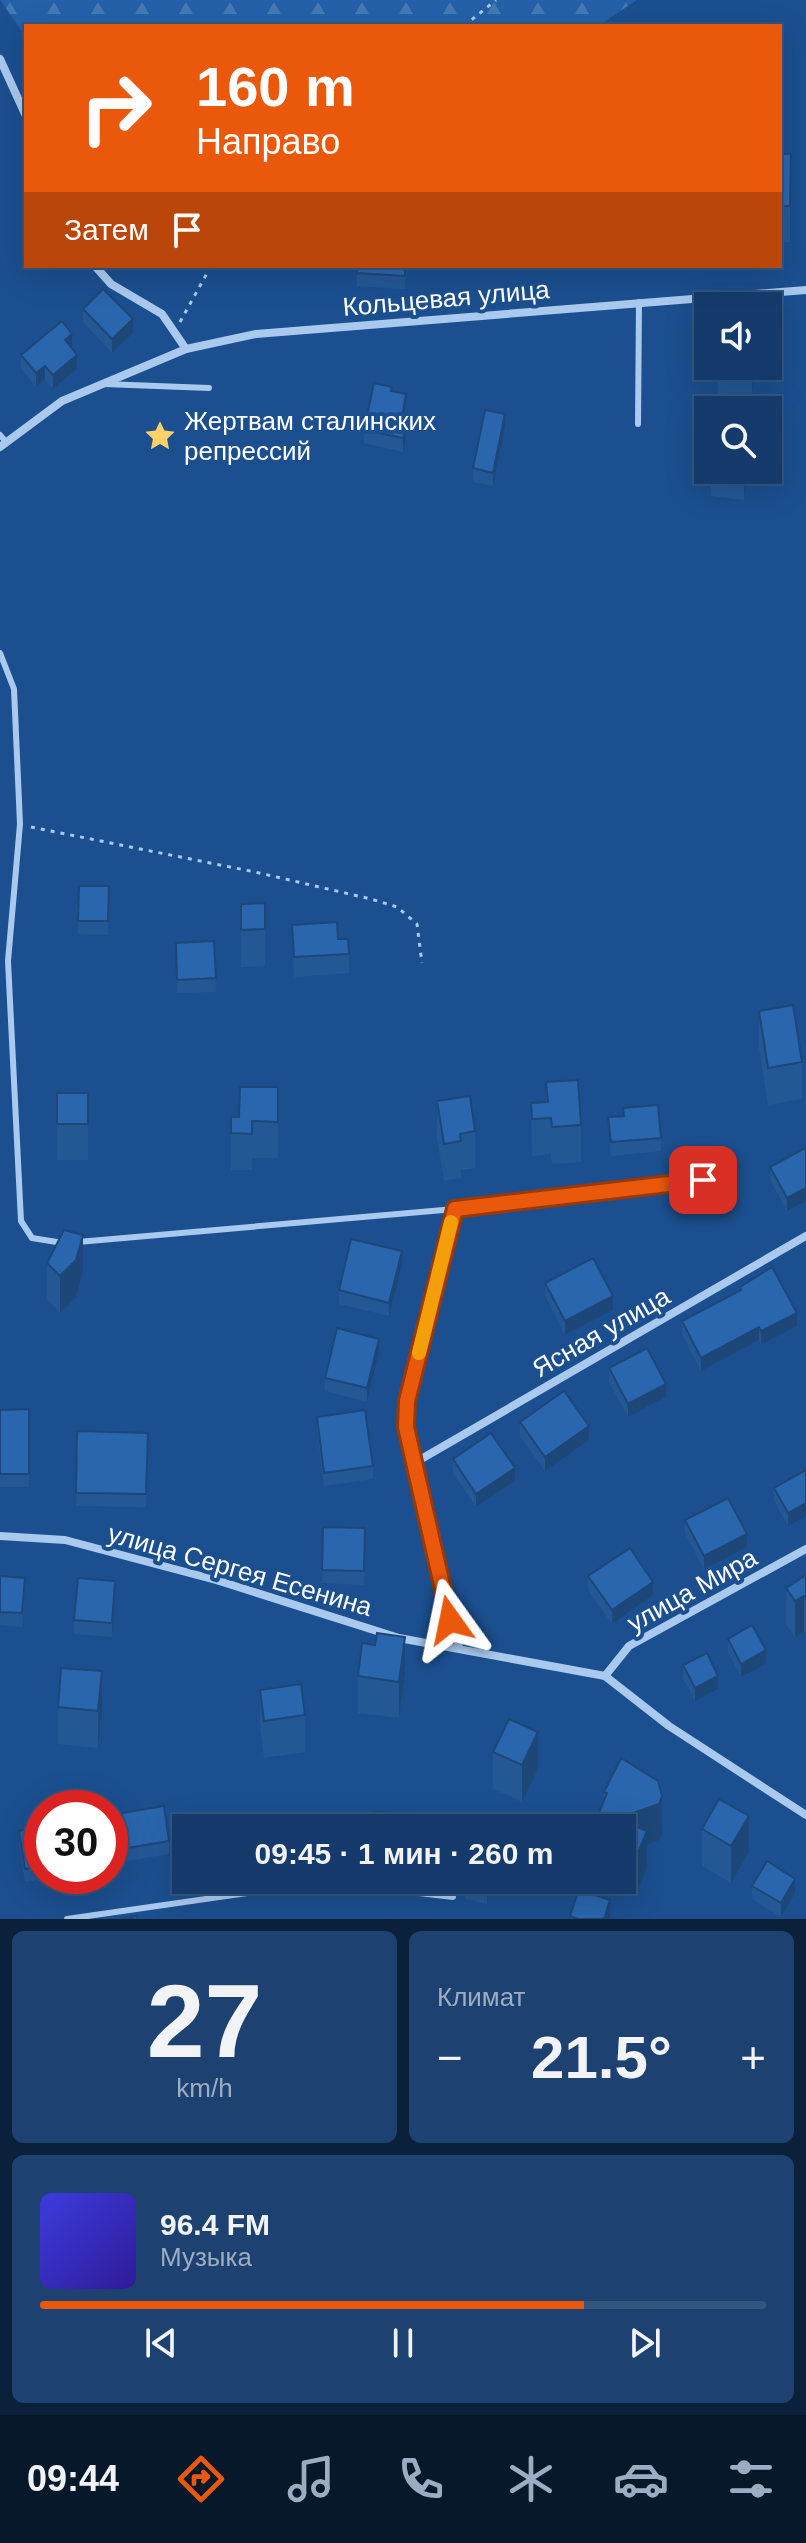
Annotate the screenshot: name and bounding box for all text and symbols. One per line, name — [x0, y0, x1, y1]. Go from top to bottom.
text: 160 m — [196, 55, 355, 118]
icon: right — [64, 56, 168, 160]
text: Направо — [196, 121, 340, 162]
icon: arrive — [165, 208, 209, 252]
text: Затем — [64, 213, 149, 246]
street label: Кольцевая улица — [341, 274, 551, 322]
map controls — [694, 292, 782, 484]
button: sound — [694, 292, 782, 380]
button: search — [694, 396, 782, 484]
place label: Жертвам сталинских репрессий — [184, 406, 436, 466]
place icon: Жертвам сталинских репрессий — [143, 419, 177, 453]
pin — [669, 1146, 737, 1214]
icon: arrive — [681, 1158, 725, 1202]
street label: Ясная улица — [527, 1280, 675, 1383]
street label: улица Сергея Есенина — [105, 1518, 376, 1622]
street label: улица Мира — [622, 1542, 763, 1638]
position arrow — [408, 1578, 492, 1662]
speed limit sign: 30 — [24, 1790, 128, 1894]
text: 09:45 · 1 мин · 260 m — [255, 1837, 553, 1870]
text: 27 — [147, 1963, 262, 2079]
text: Климат — [437, 1982, 526, 2012]
text: 21.5° — [531, 2024, 672, 2091]
text: − — [437, 2033, 463, 2082]
text: + — [740, 2033, 766, 2082]
text: km/h — [176, 2073, 233, 2103]
text: 96.4 FM — [160, 2208, 270, 2241]
text: Музыка — [160, 2242, 252, 2272]
icon: previous — [139, 2321, 183, 2365]
icon: pause — [381, 2321, 425, 2365]
icon: next — [623, 2321, 667, 2365]
icon: directions — [173, 2451, 229, 2507]
icon: music — [283, 2451, 339, 2507]
icon: phone — [393, 2451, 449, 2507]
icon: climate — [503, 2451, 559, 2507]
icon: car — [613, 2451, 669, 2507]
icon: filters — [723, 2451, 779, 2507]
text: 09:44 — [27, 2458, 119, 2499]

